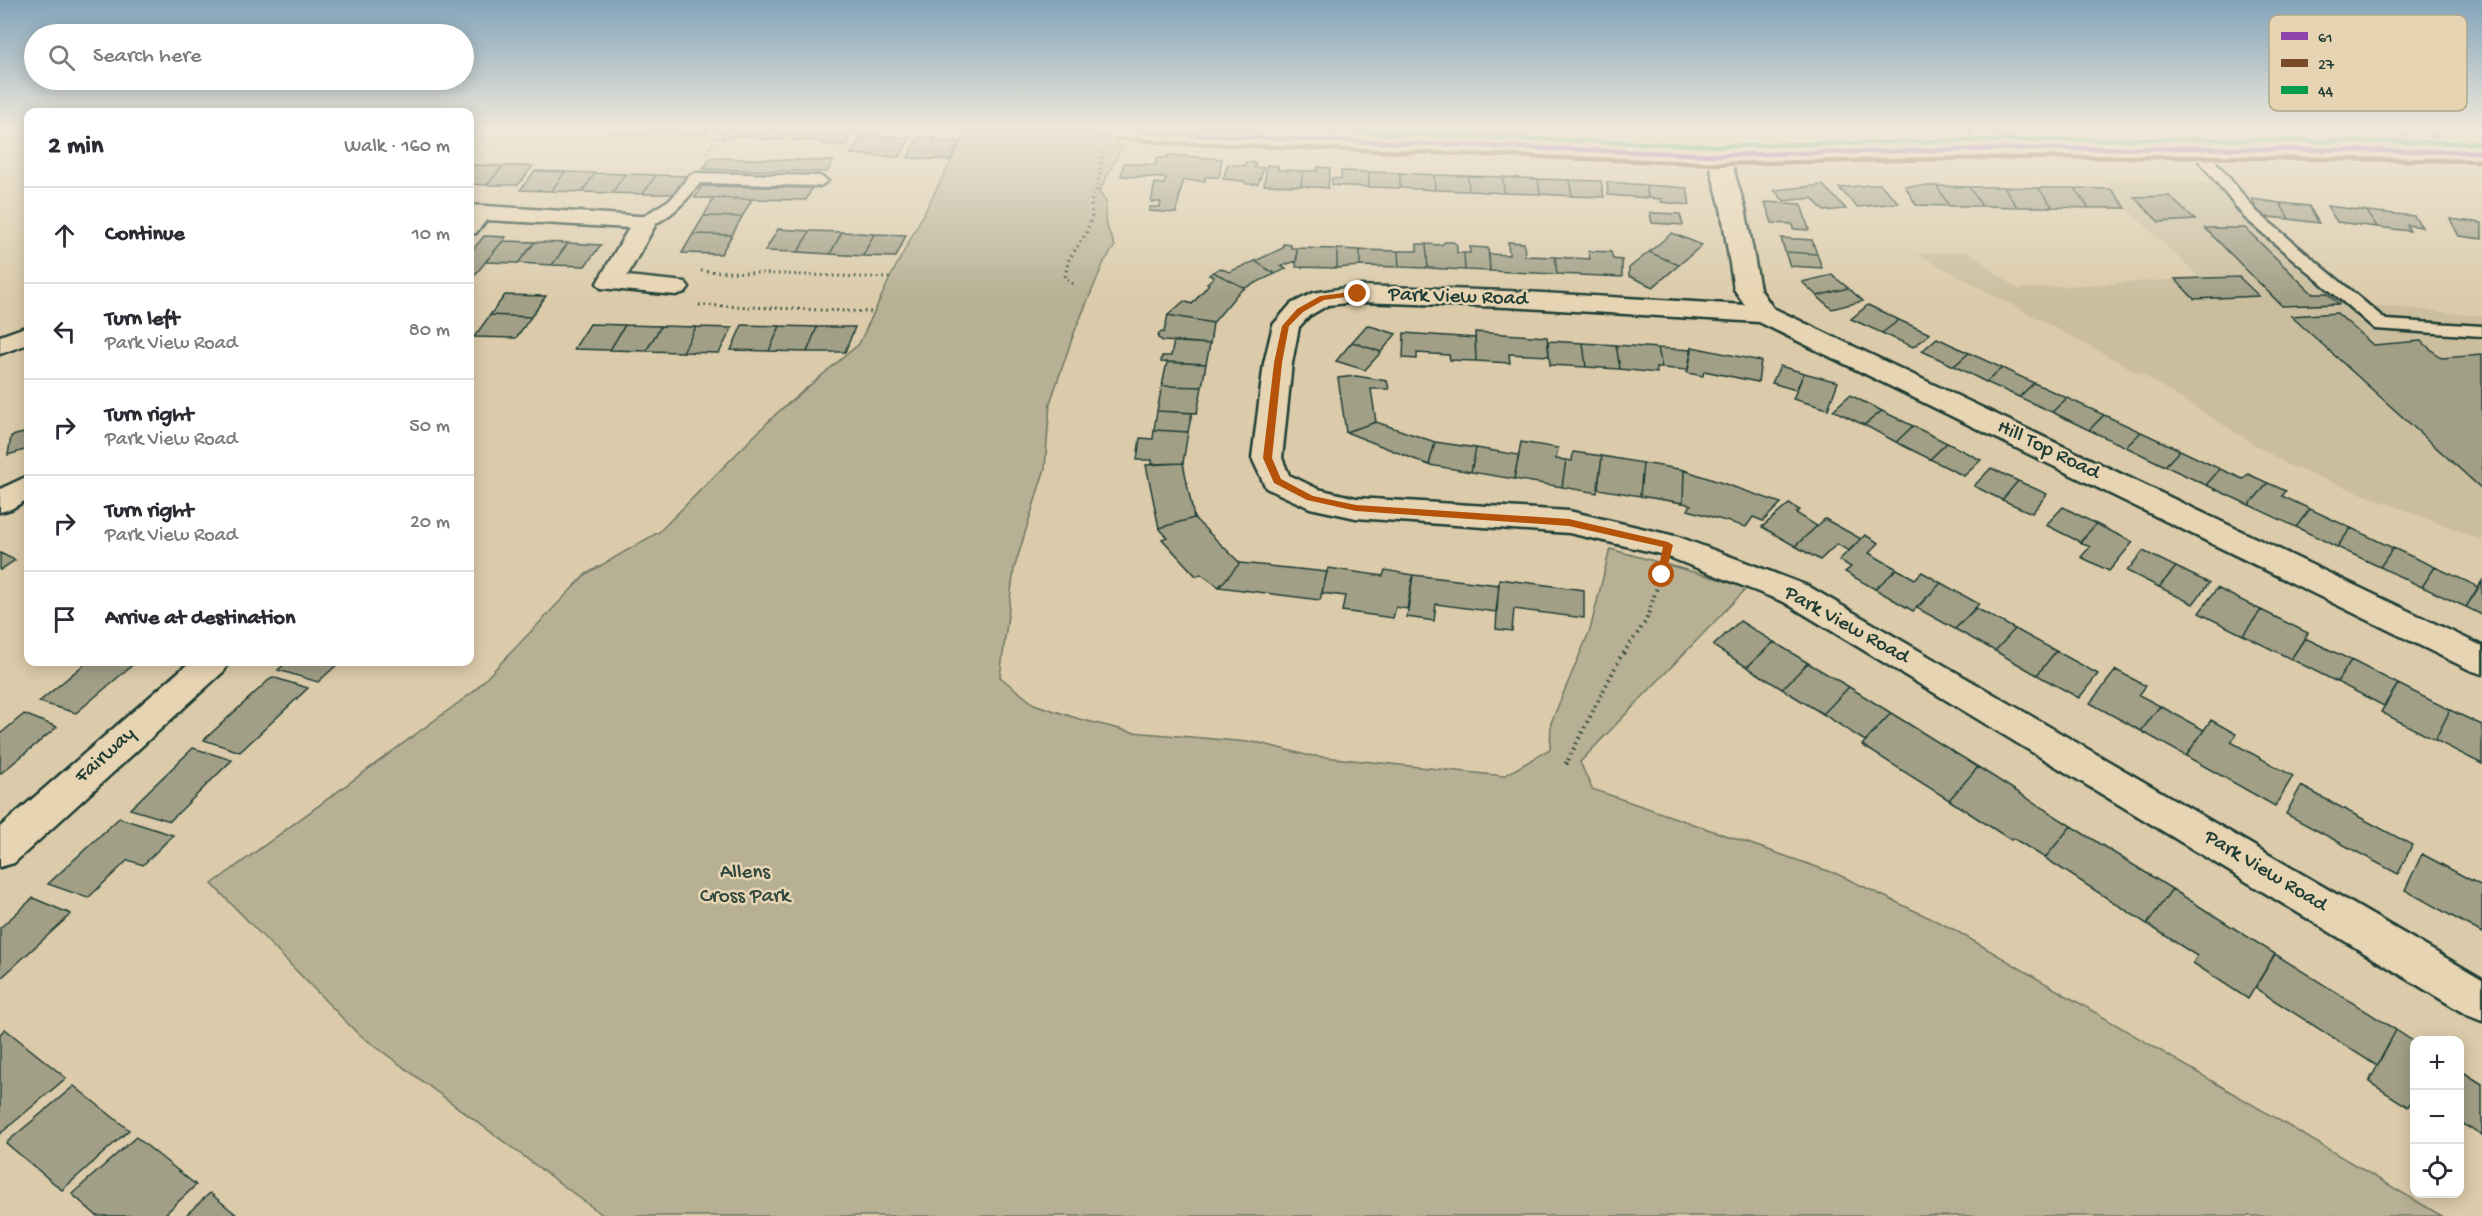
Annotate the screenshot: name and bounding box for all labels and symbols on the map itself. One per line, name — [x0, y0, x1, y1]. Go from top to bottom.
legend — [2269, 15, 2467, 111]
text: 61 — [2318, 30, 2333, 49]
text: 27 — [2318, 57, 2335, 76]
text: 44 — [2318, 84, 2334, 103]
route end — [1344, 280, 1370, 306]
street label: Park View Road — [1387, 283, 1530, 313]
street label: Hill Top Road — [1993, 415, 2105, 487]
route start — [1648, 561, 1674, 587]
street label: Park View Road — [1778, 581, 1914, 671]
street label: Fairway — [70, 722, 141, 790]
street label: Park View Road — [2198, 825, 2333, 919]
park label: Allens Cross Park — [700, 861, 793, 910]

